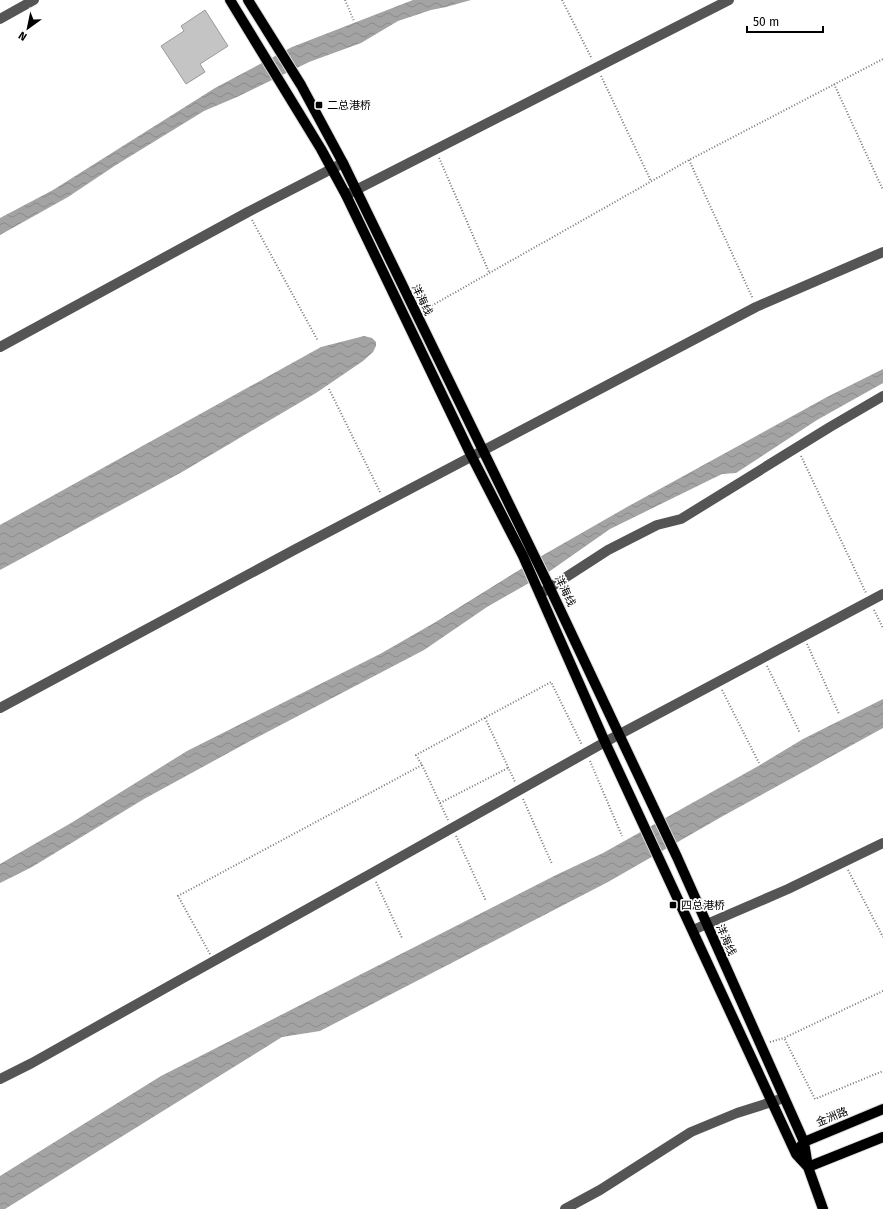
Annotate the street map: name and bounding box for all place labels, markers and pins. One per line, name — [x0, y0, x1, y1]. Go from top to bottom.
place label: 二总港桥 — [327, 99, 371, 112]
marker: 二总港桥 — [314, 100, 324, 110]
place label: 四总港桥 — [681, 899, 725, 912]
marker: 四总港桥 — [668, 900, 678, 910]

